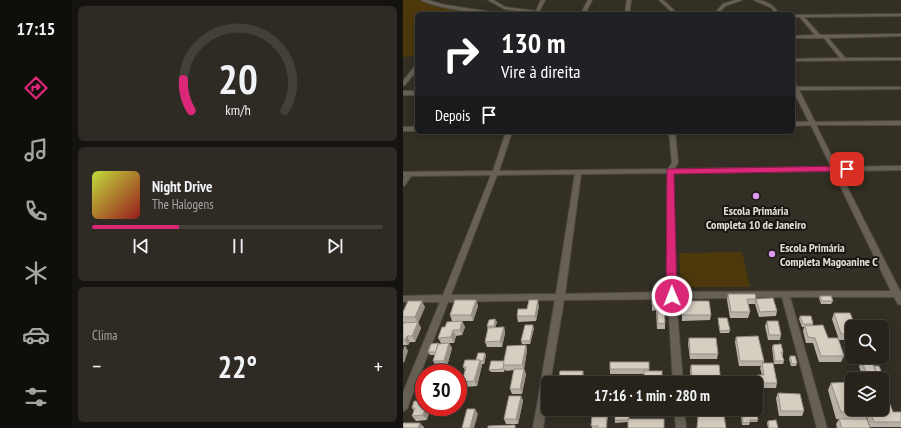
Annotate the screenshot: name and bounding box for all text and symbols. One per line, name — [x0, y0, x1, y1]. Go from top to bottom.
text: 17:15 — [17, 17, 55, 40]
text: 130 m — [501, 24, 565, 61]
icon: right — [435, 28, 487, 80]
text: 20 — [218, 52, 257, 105]
text: Vire à direita — [501, 60, 581, 83]
icon: directions — [22, 74, 50, 102]
text: km/h — [225, 100, 250, 119]
icon: arrive — [478, 104, 500, 126]
text: Depois — [435, 106, 470, 125]
icon: music — [22, 136, 50, 164]
pin — [830, 152, 864, 186]
icon: arrive — [836, 158, 858, 180]
text: Night Drive — [152, 177, 212, 196]
marker: Escola Primária Completa 10 de Janeiro — [751, 191, 761, 201]
text: The Halogens — [152, 196, 214, 213]
icon: phone — [22, 197, 50, 225]
place label: Escola Primária Completa 10 de Janeiro — [706, 203, 807, 232]
icon: previous — [130, 235, 152, 257]
icon: pause — [227, 235, 249, 257]
icon: next — [324, 235, 346, 257]
place label: Escola Primária Completa Magoanine C — [780, 240, 878, 269]
marker: Escola Primária Completa Magoanine C — [767, 249, 777, 259]
icon: climate — [22, 259, 50, 287]
position arrow — [651, 275, 693, 317]
map controls — [845, 320, 889, 416]
button: search — [845, 320, 889, 364]
icon: car — [22, 321, 50, 349]
text: Clima — [92, 327, 117, 344]
text: 22° — [218, 347, 257, 386]
text: − — [92, 352, 101, 380]
text: + — [374, 352, 383, 380]
speed limit sign: 30 — [415, 364, 467, 416]
button: layers — [845, 372, 889, 416]
icon: filters — [22, 383, 50, 411]
text: 17:16 · 1 min · 280 m — [594, 386, 710, 405]

